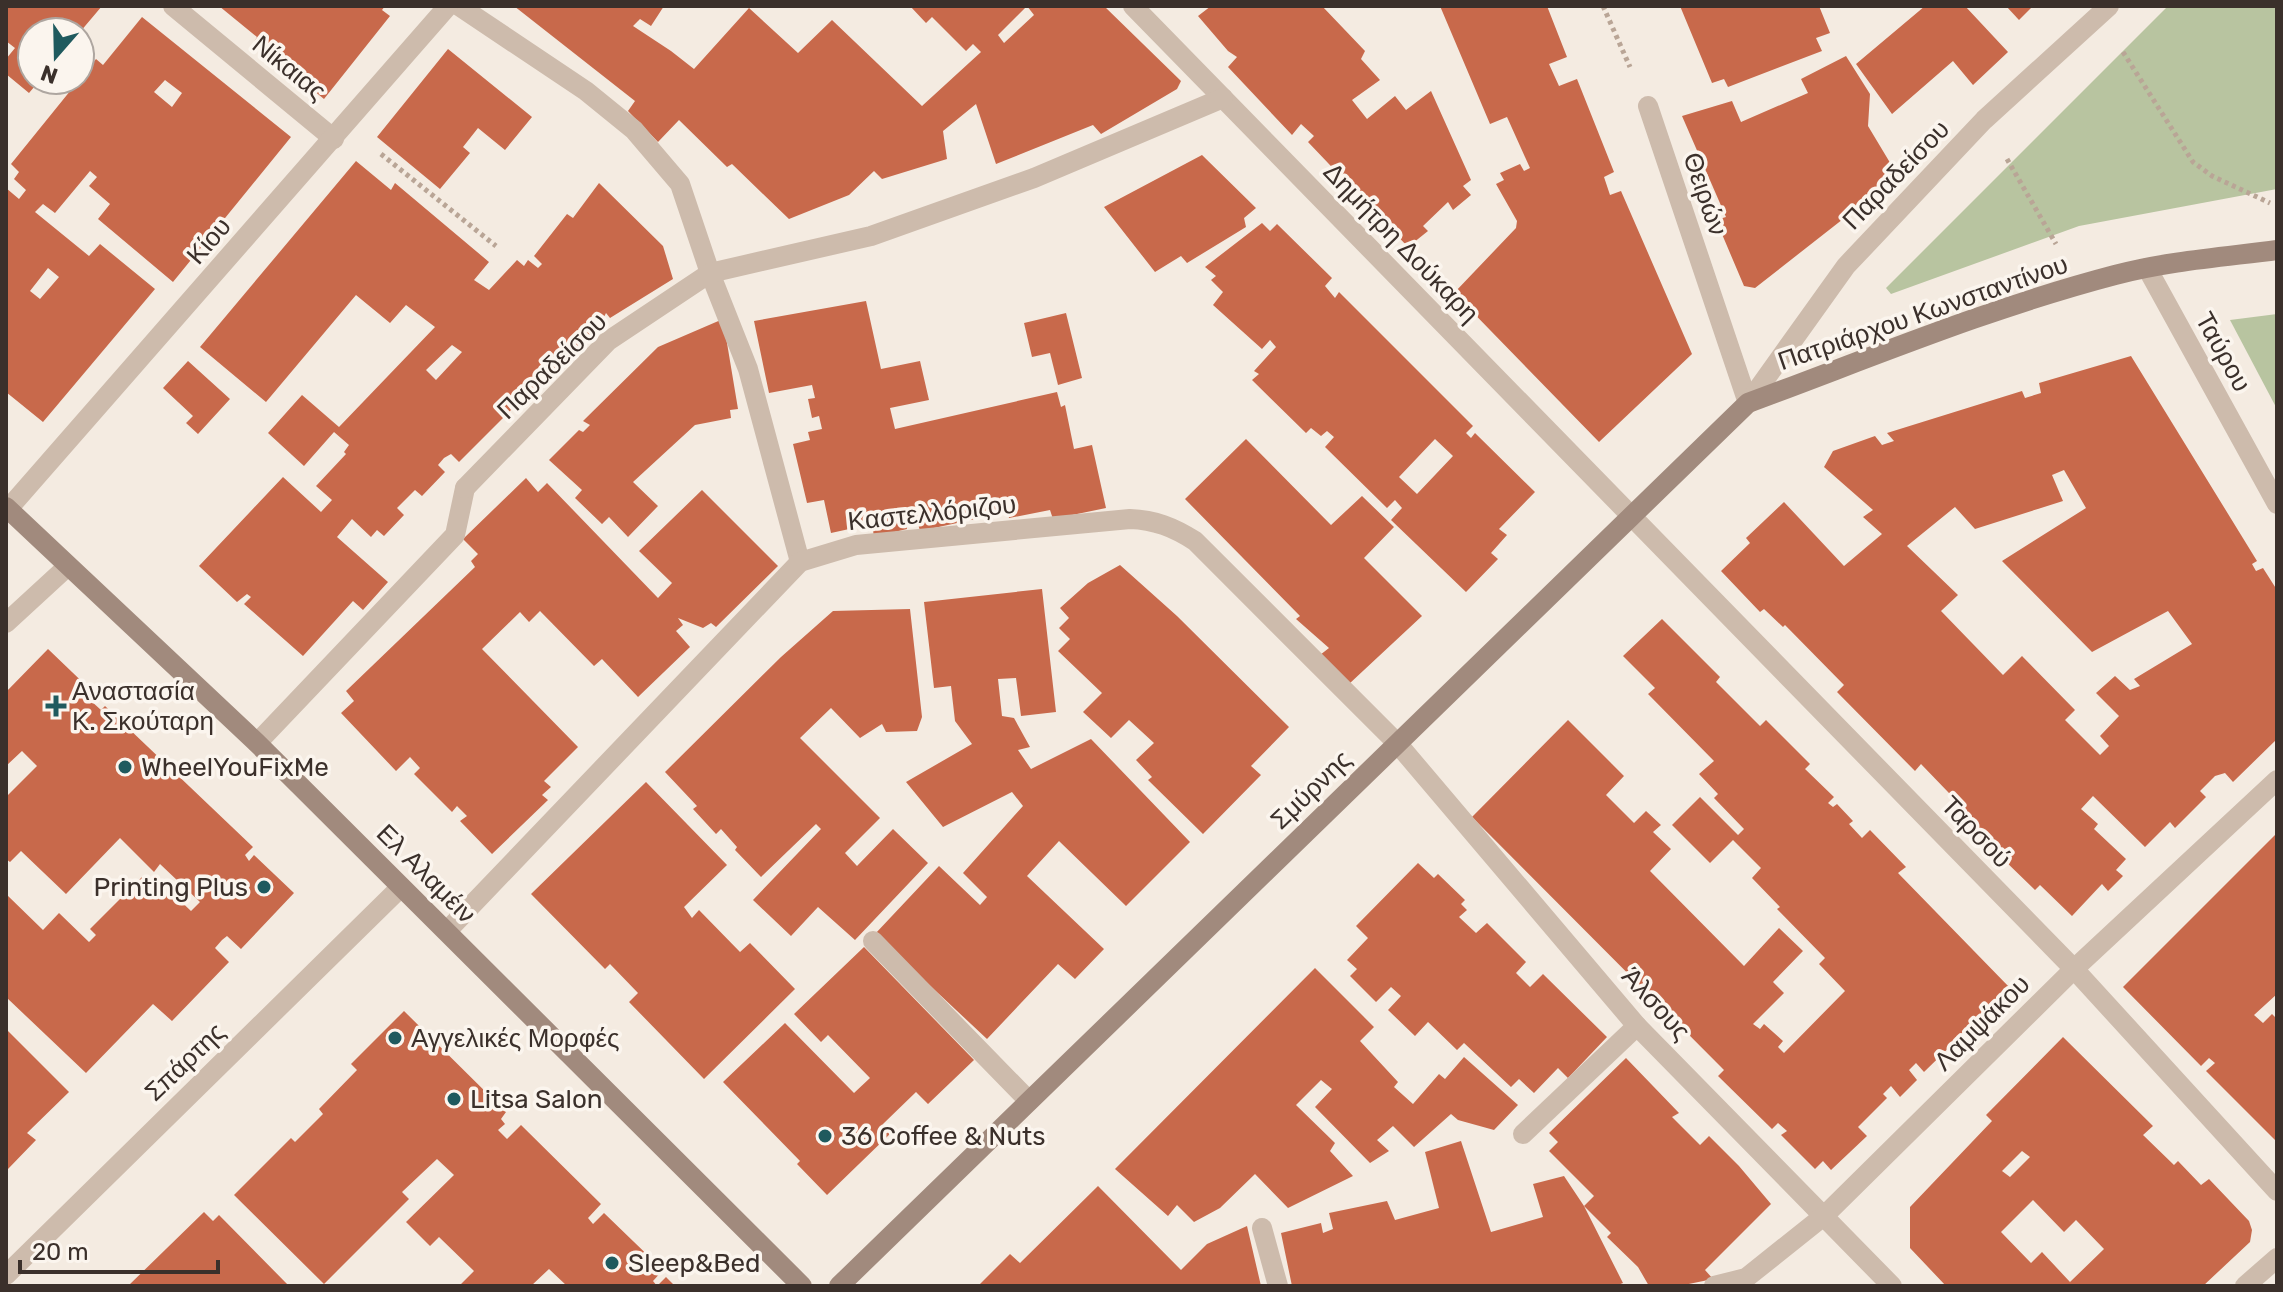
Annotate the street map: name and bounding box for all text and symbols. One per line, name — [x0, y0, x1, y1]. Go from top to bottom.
north arrow — [16, 16, 96, 96]
street label: Νίκαιας — [246, 29, 332, 107]
text: N — [37, 59, 61, 90]
street label: Παραδείσου — [1836, 114, 1956, 236]
street label: Θειρών — [1676, 148, 1734, 240]
street label: Δημήτρη Δούκαρη — [1317, 157, 1485, 329]
street label: Κίου — [180, 211, 238, 271]
street label: Πατριάρχου Κωνσταντίνου — [1774, 249, 2072, 377]
street label: Παραδείσου — [491, 306, 613, 426]
street label: Ταύρου — [2189, 307, 2257, 397]
street label: Καστελλόριζου — [846, 489, 1018, 537]
place label: Αναστασία Κ. Σκούταρη — [72, 676, 214, 737]
marker: Αναστασία Κ. Σκούταρη — [47, 697, 65, 715]
street label: Σμύρνης — [1264, 744, 1358, 836]
place label: WheelYouFixMe — [141, 752, 329, 783]
marker: WheelYouFixMe — [116, 758, 134, 776]
street label: Ταρσού — [1934, 790, 2018, 874]
street label: Ελ Αλαμέιν — [370, 818, 482, 930]
place label: Printing Plus — [94, 872, 248, 903]
marker: Printing Plus — [255, 878, 273, 896]
street label: Άλσους — [1615, 961, 1697, 1047]
street label: Λαμψάκου — [1928, 969, 2036, 1077]
street label: Σπάρτης — [139, 1016, 231, 1108]
place label: Αγγελικές Μορφές — [411, 1023, 620, 1054]
marker: Αγγελικές Μορφές — [386, 1029, 404, 1047]
place label: Litsa Salon — [470, 1084, 603, 1115]
marker: Litsa Salon — [445, 1090, 463, 1108]
place label: 36 Coffee & Nuts — [841, 1121, 1046, 1152]
marker: 36 Coffee & Nuts — [816, 1127, 834, 1145]
scale bar — [20, 1224, 218, 1274]
text: 20 m — [32, 1238, 89, 1266]
place label: Sleep&Bed — [628, 1248, 761, 1279]
marker: Sleep&Bed — [603, 1254, 621, 1272]

